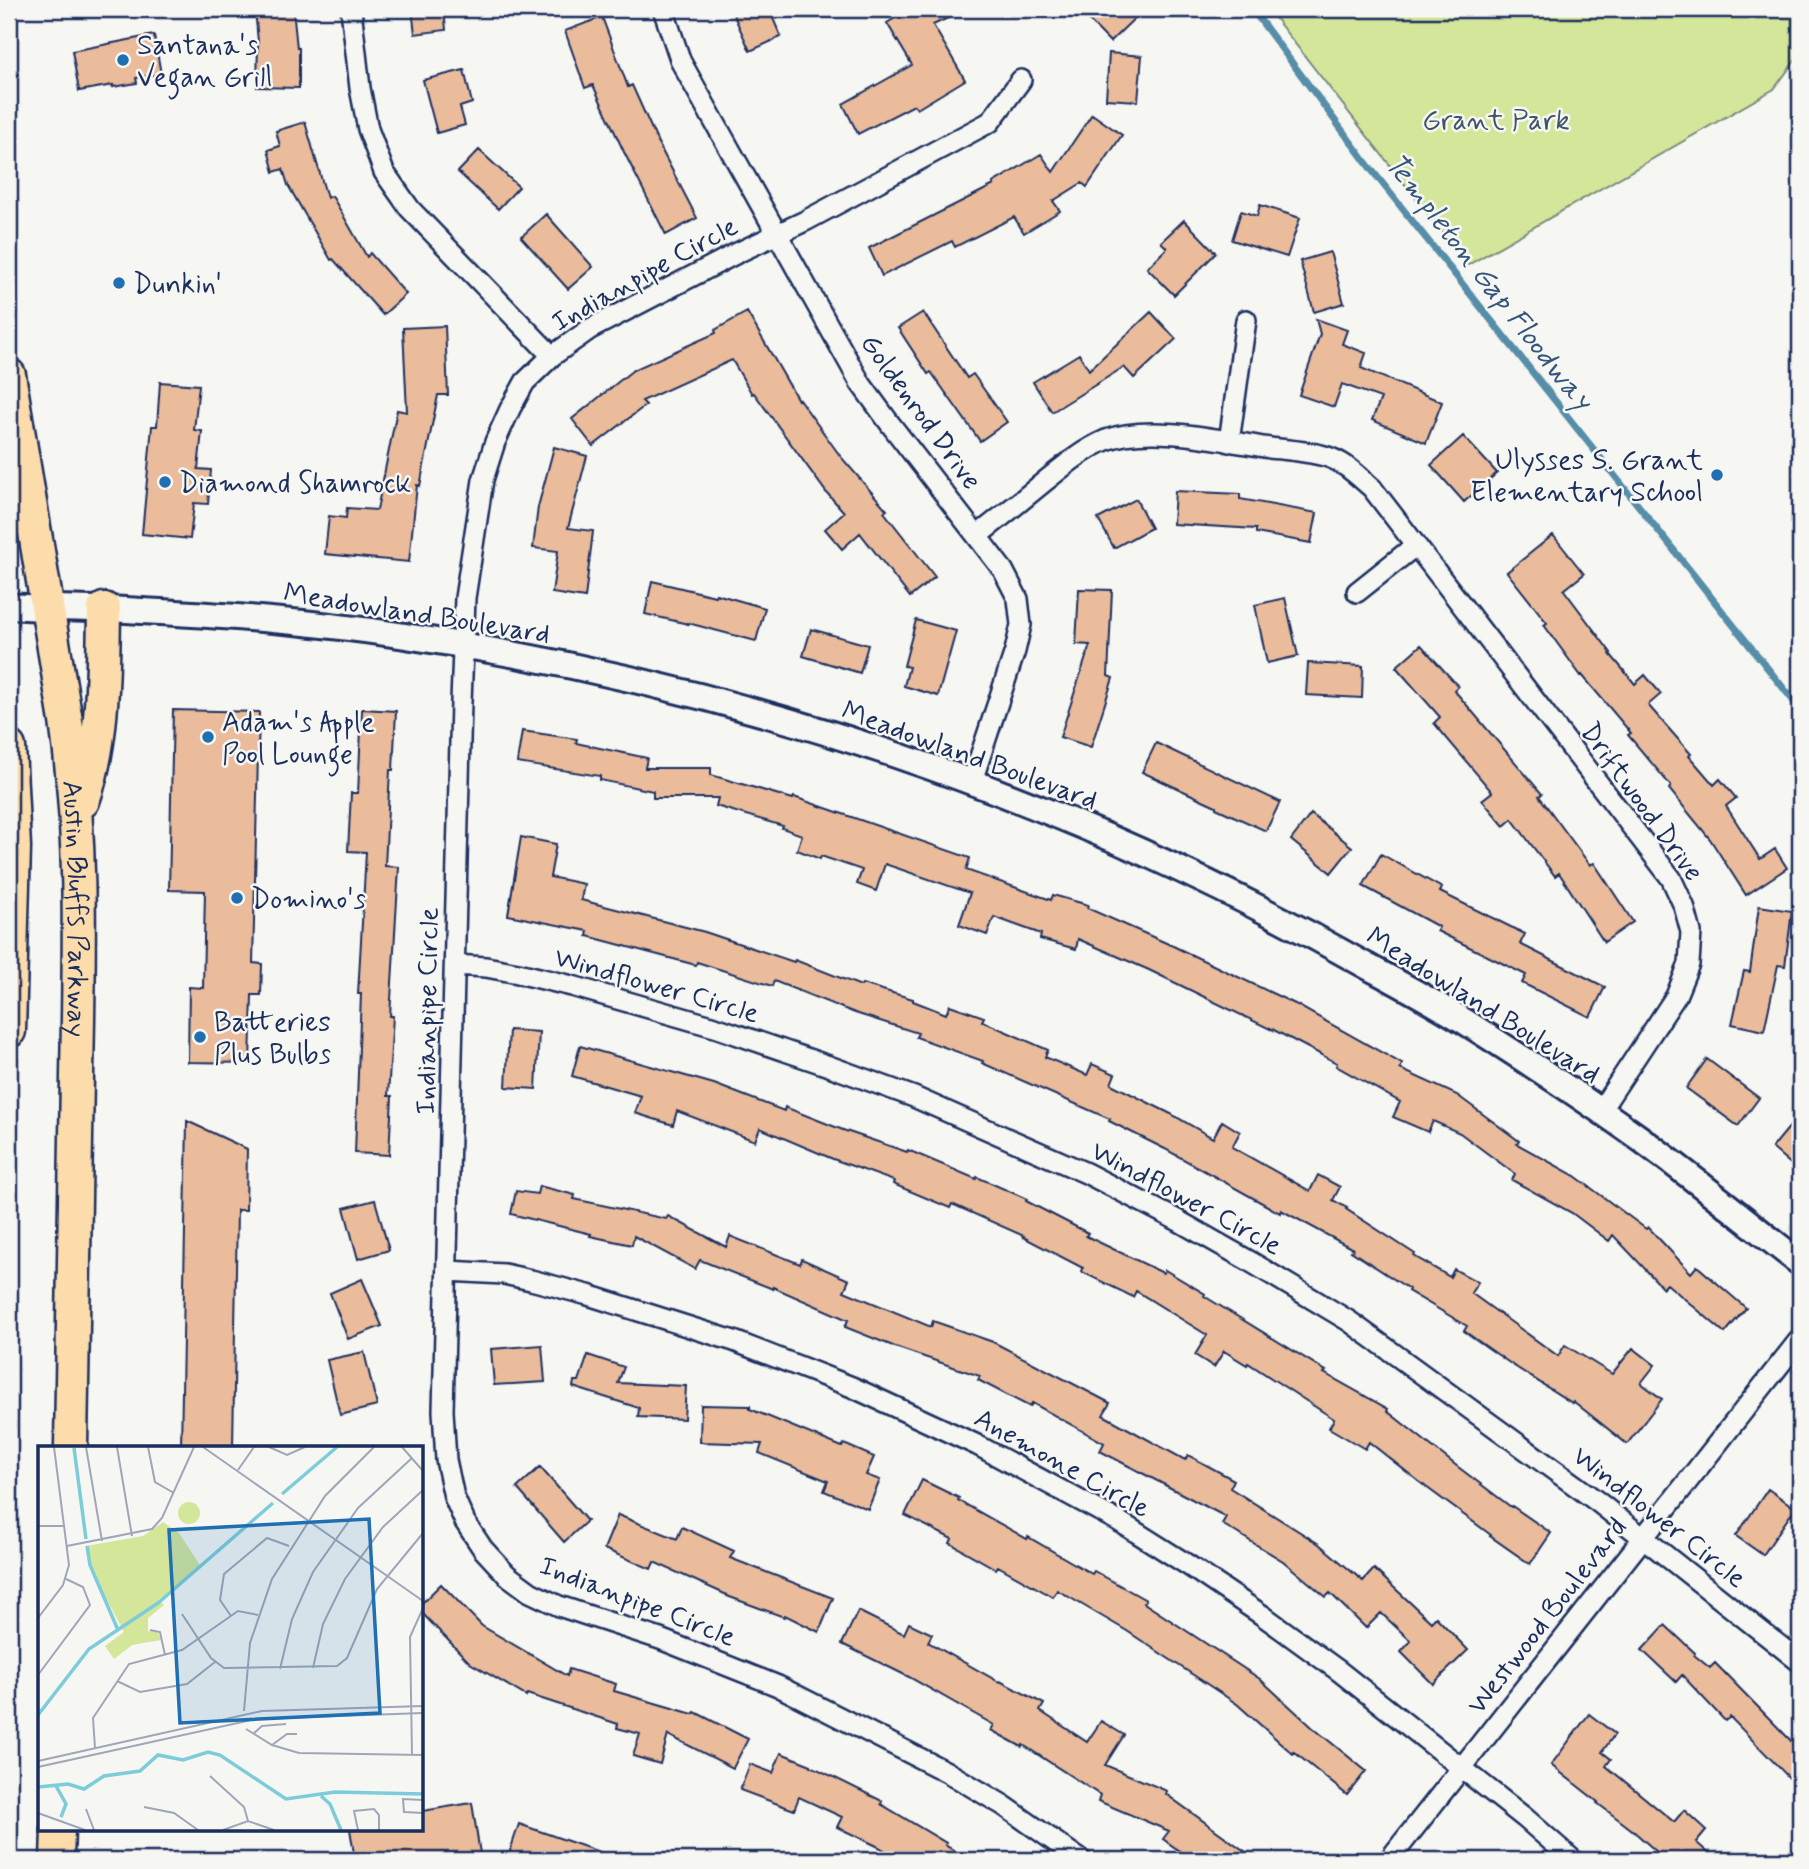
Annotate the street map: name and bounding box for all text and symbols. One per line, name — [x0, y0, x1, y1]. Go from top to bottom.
place label: Santana's Vegan Grill — [137, 28, 272, 100]
marker: Santana's Vegan Grill — [115, 52, 131, 68]
park label: Grant Park — [1422, 103, 1570, 140]
water label: Templeton Gap Floodway — [1375, 145, 1602, 420]
street label: Indianpipe Circle — [546, 209, 745, 342]
place label: Dunkin' — [133, 267, 222, 304]
marker: Dunkin' — [111, 275, 127, 291]
street label: Goldenrod Drive — [851, 327, 989, 498]
place label: Ulysses S. Grant Elementary School — [1470, 443, 1704, 512]
place label: Diamond Shamrock — [179, 466, 412, 503]
marker: Ulysses S. Grant Elementary School — [1709, 467, 1725, 483]
marker: Diamond Shamrock — [157, 474, 173, 490]
street label: Meadowland Boulevard — [281, 575, 553, 654]
street label: Meadowland Boulevard — [836, 693, 1102, 820]
place label: Adam's Apple Pool Lounge — [222, 705, 375, 777]
street label: Driftwood Drive — [1571, 716, 1711, 889]
marker: Adam's Apple Pool Lounge — [200, 729, 216, 745]
street label: Austin Bluffs Parkway — [52, 779, 95, 1038]
place label: Domino's — [251, 882, 366, 919]
marker: Domino's — [229, 890, 245, 906]
street label: Indianpipe Circle — [408, 907, 449, 1115]
street label: Meadowland Boulevard — [1359, 919, 1607, 1093]
street label: Windflower Circle — [550, 940, 763, 1033]
place label: Batteries Plus Bulbs — [214, 1005, 331, 1074]
marker: Batteries Plus Bulbs — [192, 1029, 208, 1045]
street label: Windflower Circle — [1084, 1133, 1288, 1265]
street label: Anemone Circle — [967, 1401, 1156, 1528]
street label: Windflower Circle — [1564, 1438, 1753, 1598]
inset map — [38, 1446, 424, 1830]
street label: Westwood Boulevard — [1460, 1511, 1636, 1722]
street label: Indianpipe Circle — [534, 1548, 740, 1657]

